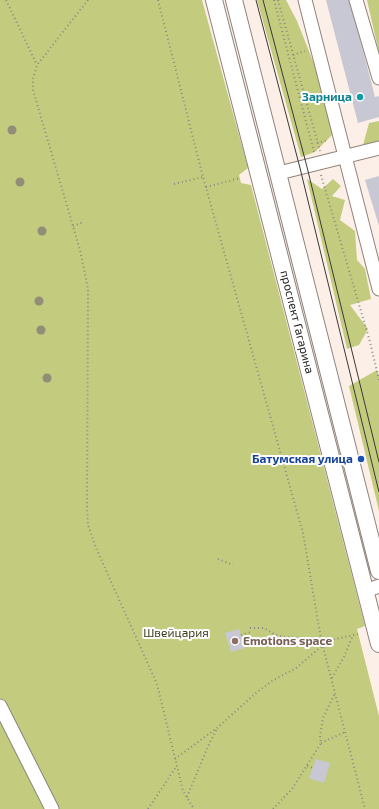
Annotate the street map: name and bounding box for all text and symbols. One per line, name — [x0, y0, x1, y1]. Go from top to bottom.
place label: Зарница — [302, 90, 352, 104]
marker: Зарница — [355, 92, 365, 102]
street label: проспект Гагарина — [277, 269, 317, 375]
place label: Батумская улица — [252, 452, 353, 466]
marker: Батумская улица — [356, 454, 366, 464]
park label: Швейцария — [143, 626, 209, 640]
place label: Emotions space — [243, 634, 332, 648]
marker: Emotions space — [230, 636, 240, 646]

